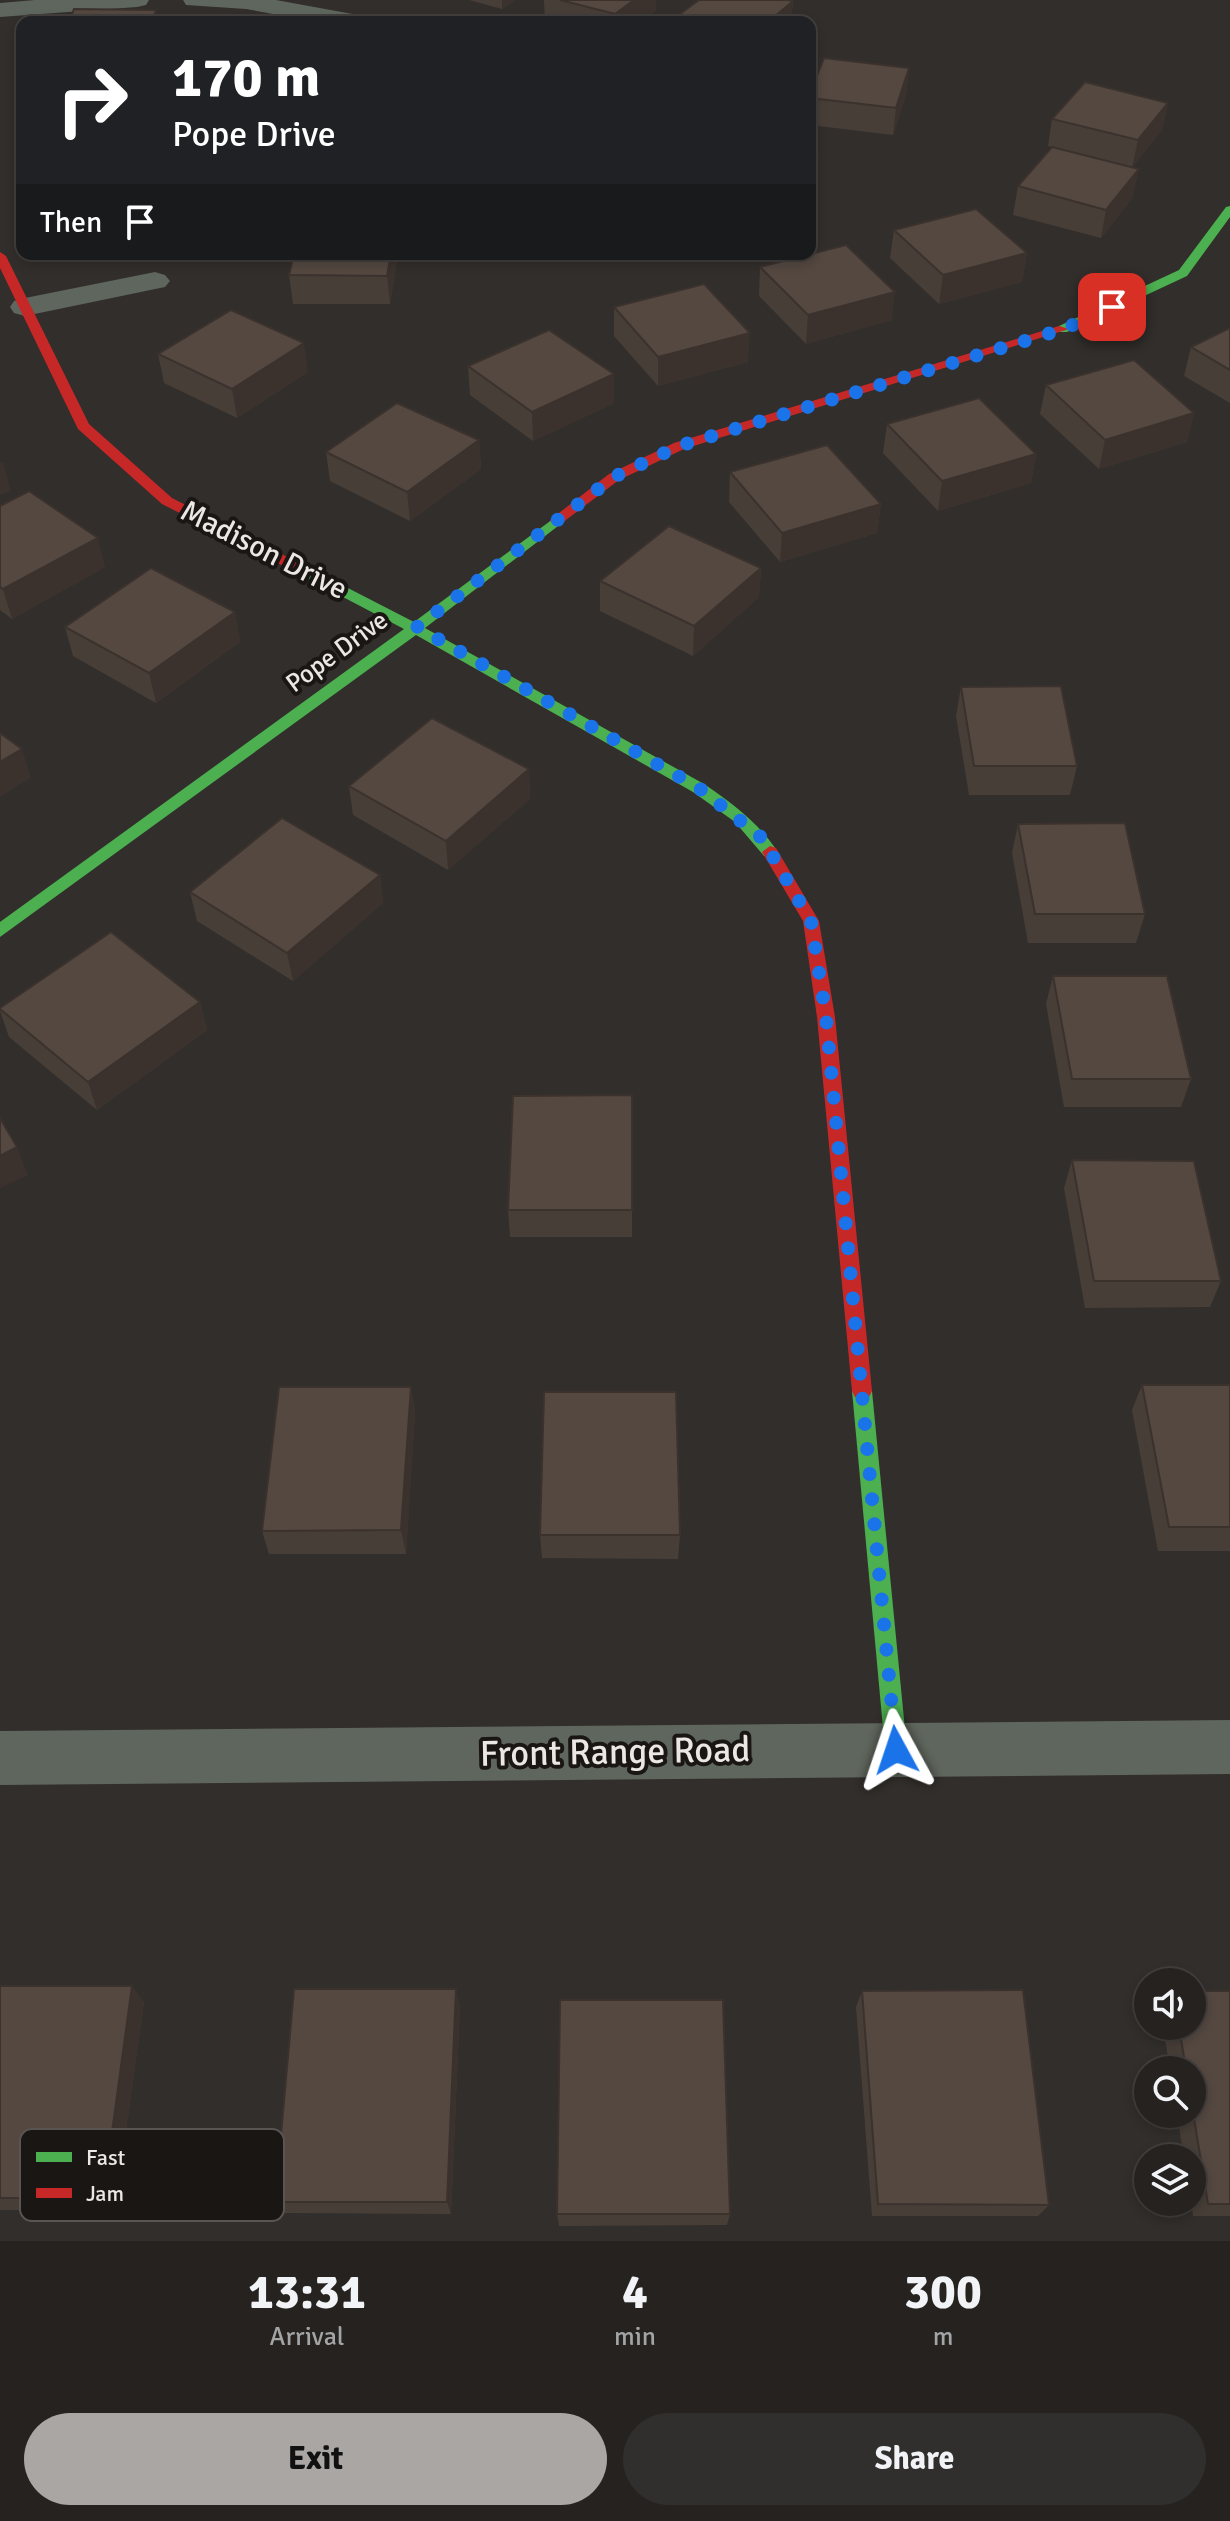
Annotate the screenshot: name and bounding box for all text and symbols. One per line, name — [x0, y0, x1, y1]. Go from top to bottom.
text: 170 m — [172, 43, 320, 112]
icon: right — [40, 48, 144, 152]
text: Pope Drive — [172, 112, 336, 157]
icon: arrive — [118, 200, 162, 244]
text: Then — [40, 204, 102, 241]
pin — [1078, 273, 1146, 341]
icon: arrive — [1090, 285, 1134, 329]
street label: Madison Drive — [174, 492, 354, 608]
street label: Pope Drive — [280, 604, 394, 700]
position arrow — [854, 1708, 938, 1792]
street label: Front Range Road — [479, 1727, 751, 1777]
map controls — [1134, 1968, 1206, 2216]
button: sound — [1134, 1968, 1206, 2040]
button: search — [1134, 2056, 1206, 2128]
legend — [20, 2129, 284, 2221]
text: Fast — [86, 2144, 126, 2171]
button: layers — [1134, 2144, 1206, 2216]
text: Jam — [86, 2180, 124, 2207]
text: 13:31 — [248, 2263, 366, 2322]
text: 4 — [622, 2263, 648, 2322]
text: 300 — [904, 2263, 982, 2322]
text: Arrival — [270, 2321, 344, 2353]
text: min — [614, 2321, 656, 2353]
text: m — [933, 2321, 953, 2353]
button: Exit — [24, 2413, 607, 2505]
button: Share — [623, 2413, 1206, 2505]

